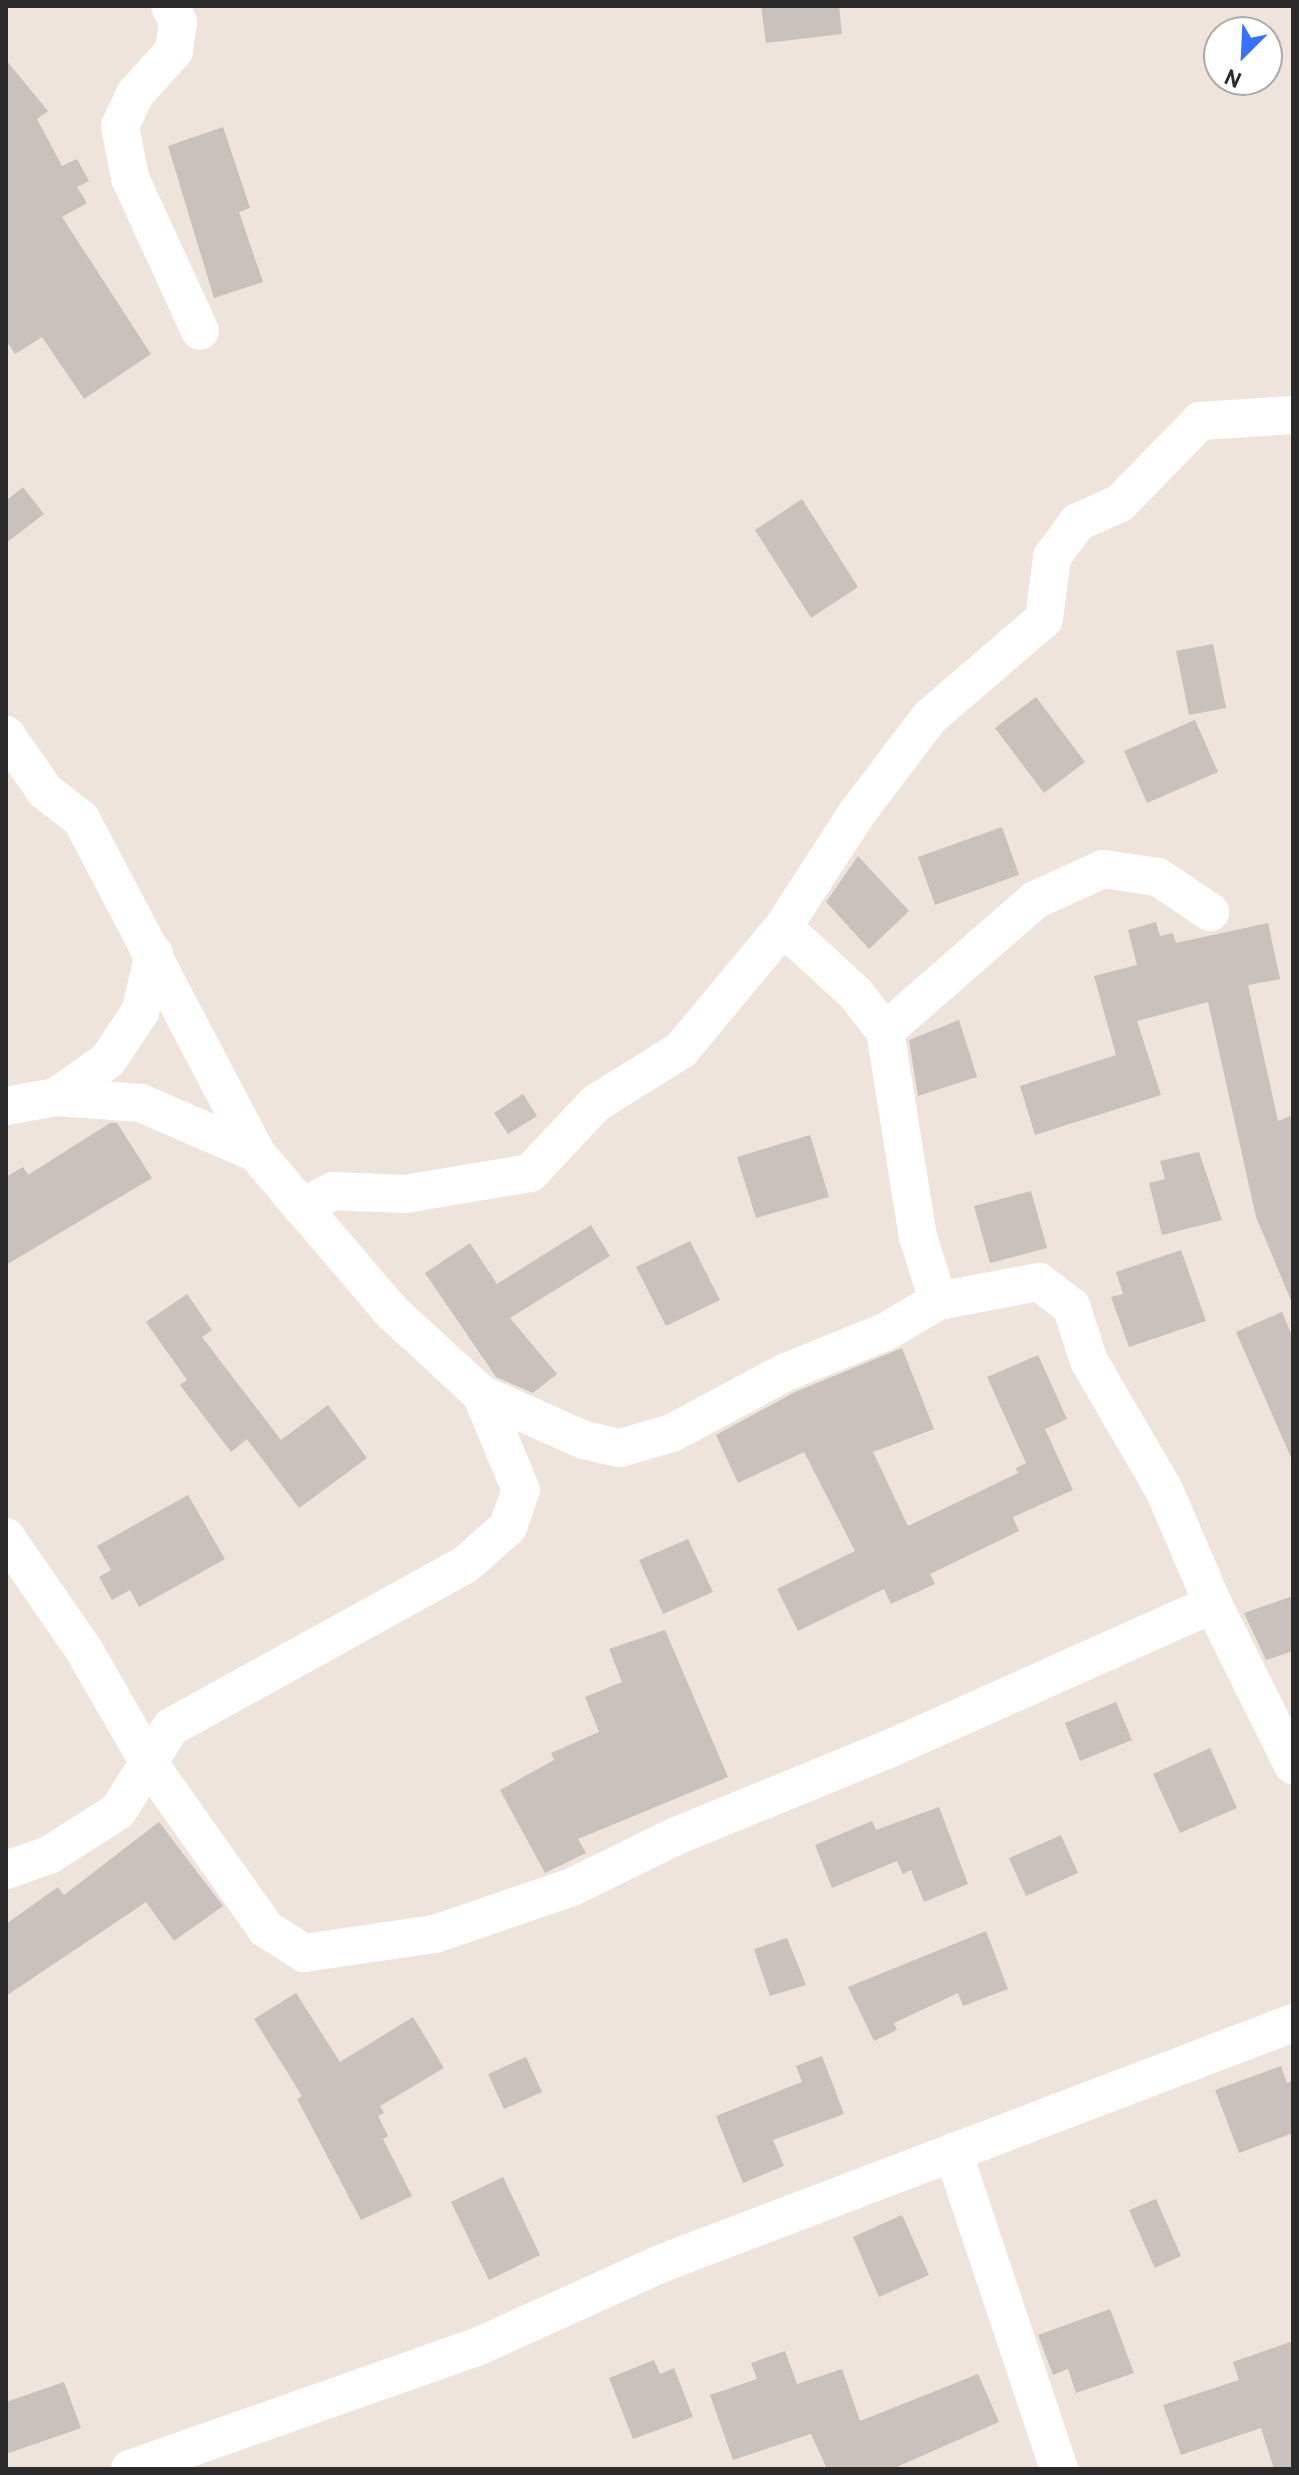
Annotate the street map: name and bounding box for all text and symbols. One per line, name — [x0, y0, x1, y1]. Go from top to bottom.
north arrow — [1203, 16, 1283, 96]
text: N — [1221, 61, 1247, 92]

